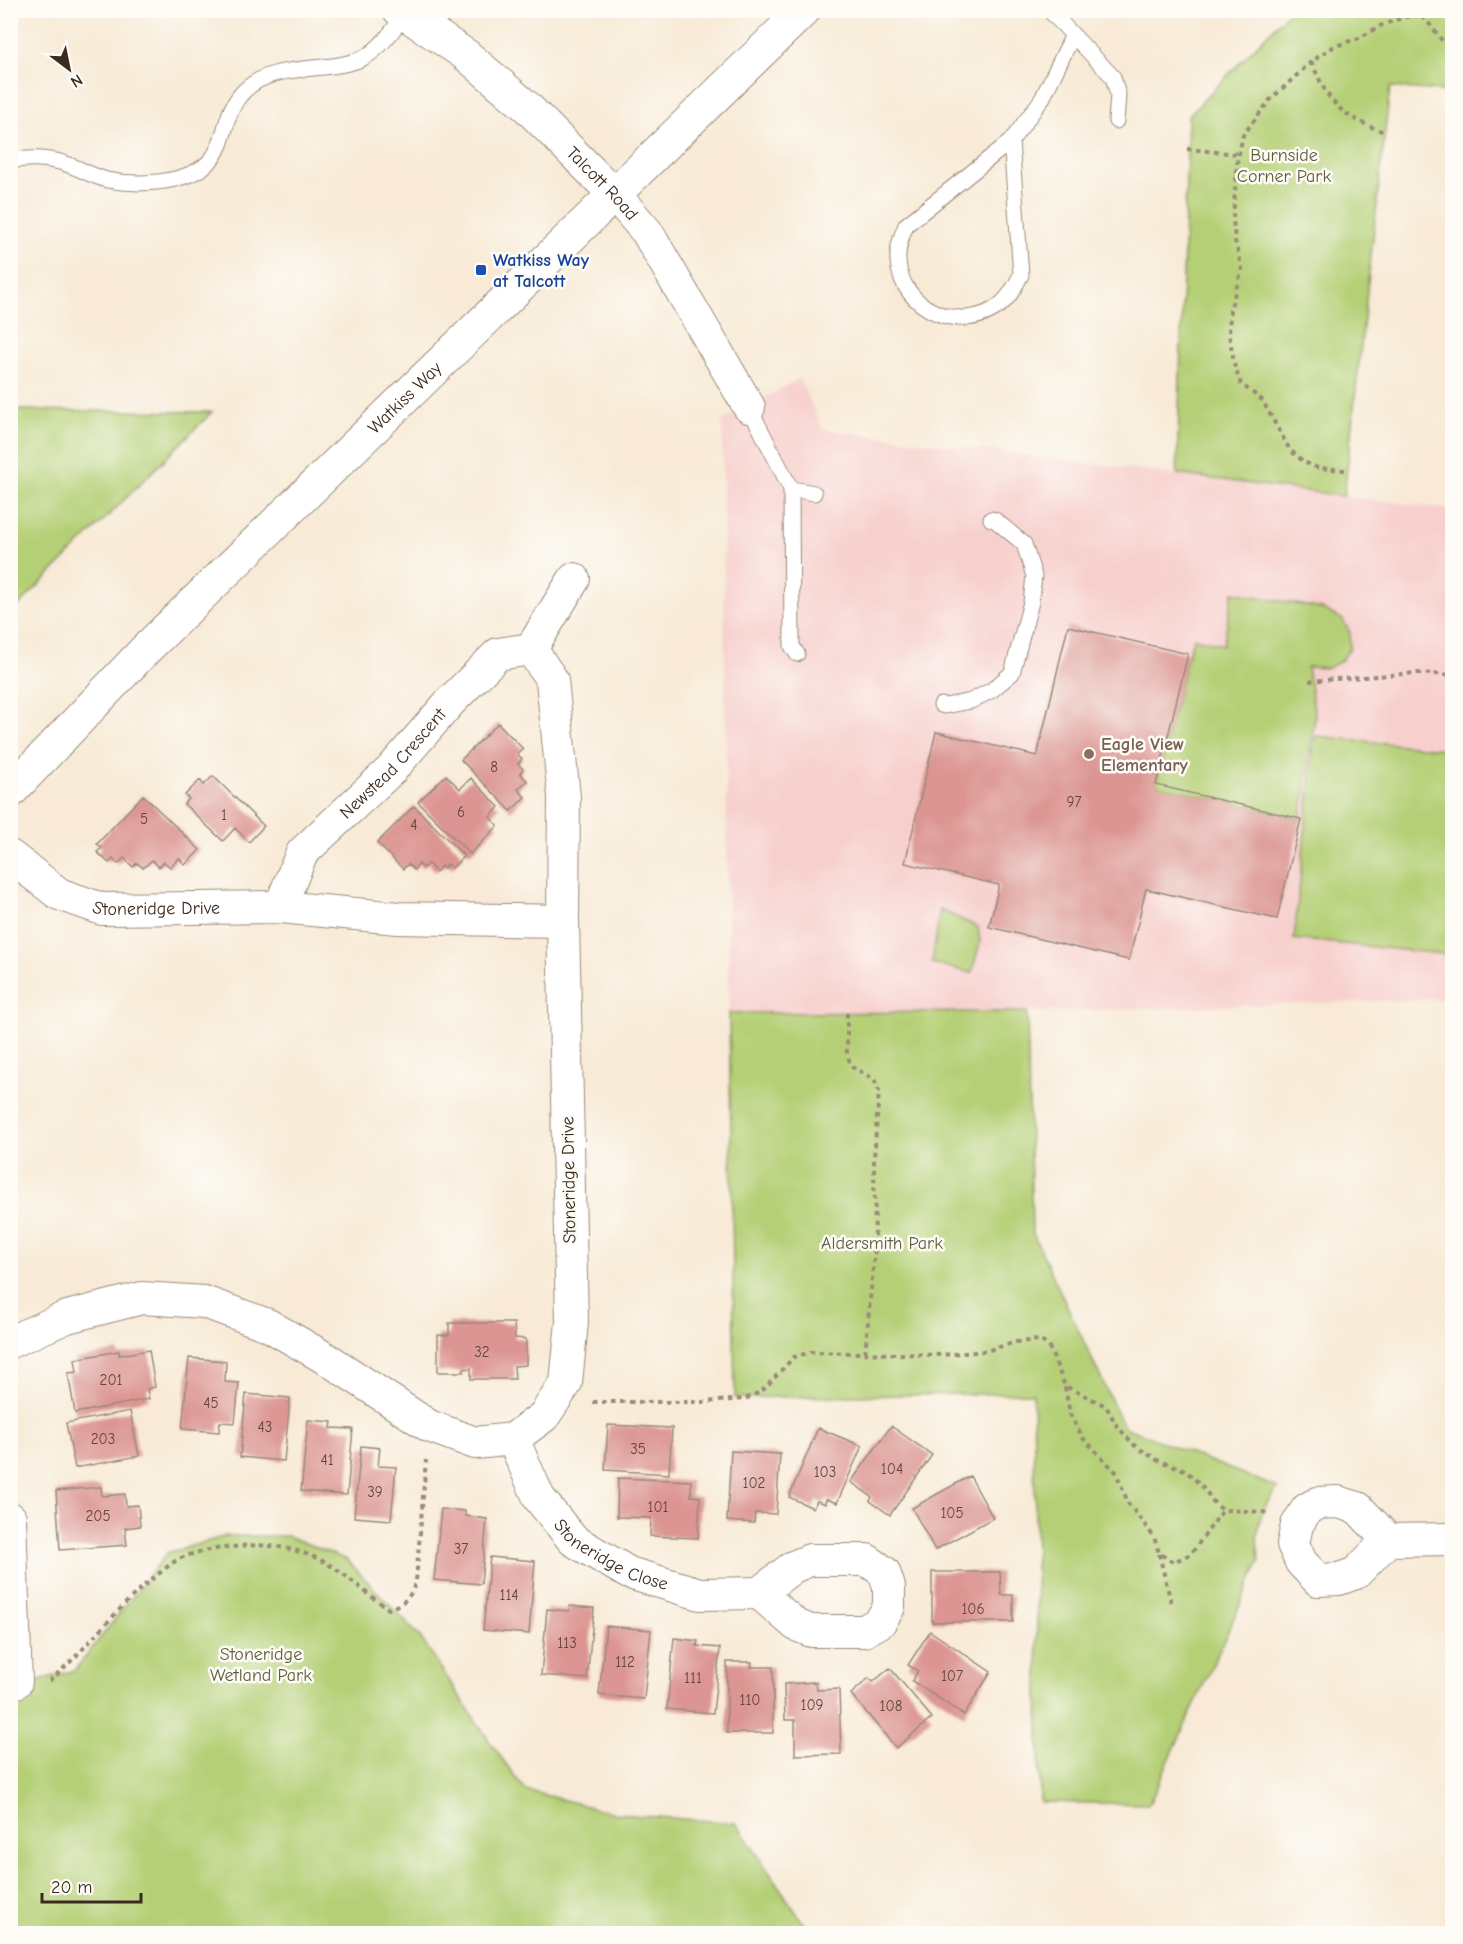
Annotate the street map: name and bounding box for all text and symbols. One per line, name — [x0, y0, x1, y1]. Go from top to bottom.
north arrow — [39, 39, 99, 99]
text: N — [67, 70, 86, 91]
street label: Talcott Road — [562, 142, 642, 224]
park label: Burnside Corner Park — [1237, 145, 1331, 187]
place label: Watkiss Way at Talcott — [493, 250, 590, 292]
marker: Watkiss Way at Talcott — [474, 263, 488, 277]
street label: Watkiss Way — [364, 357, 447, 438]
street label: Newstead Crescent — [335, 703, 451, 823]
place label: Eagle View Elementary — [1101, 734, 1189, 776]
marker: Eagle View Elementary — [1082, 747, 1096, 761]
house number: 8 — [490, 758, 498, 776]
house number: 97 — [1066, 793, 1082, 811]
house number: 6 — [457, 803, 465, 821]
house number: 1 — [221, 806, 227, 824]
house number: 5 — [140, 810, 148, 828]
house number: 4 — [410, 816, 418, 834]
street label: Stoneridge Drive — [90, 896, 220, 920]
street label: Stoneridge Drive — [557, 1116, 581, 1244]
park label: Aldersmith Park — [821, 1233, 943, 1254]
house number: 32 — [474, 1343, 490, 1361]
house number: 201 — [100, 1371, 123, 1389]
house number: 45 — [203, 1394, 219, 1412]
house number: 43 — [258, 1418, 272, 1436]
house number: 203 — [91, 1430, 115, 1448]
house number: 35 — [630, 1440, 646, 1458]
house number: 41 — [320, 1451, 334, 1469]
house number: 104 — [881, 1460, 903, 1478]
house number: 103 — [814, 1463, 836, 1481]
house number: 102 — [743, 1474, 765, 1492]
house number: 39 — [367, 1483, 383, 1501]
house number: 101 — [647, 1498, 669, 1516]
house number: 105 — [940, 1504, 964, 1522]
house number: 205 — [85, 1507, 111, 1525]
street label: Stoneridge Close — [550, 1515, 671, 1594]
house number: 37 — [454, 1540, 468, 1558]
house number: 114 — [499, 1586, 519, 1604]
house number: 106 — [961, 1600, 985, 1618]
house number: 113 — [557, 1634, 577, 1652]
park label: Stoneridge Wetland Park — [210, 1644, 312, 1686]
house number: 112 — [615, 1653, 635, 1671]
house number: 107 — [941, 1667, 963, 1685]
house number: 111 — [684, 1669, 702, 1687]
house number: 110 — [739, 1691, 761, 1709]
house number: 109 — [800, 1696, 824, 1714]
house number: 108 — [880, 1697, 902, 1715]
scale bar — [42, 1866, 141, 1904]
text: 20 m — [51, 1877, 92, 1898]

